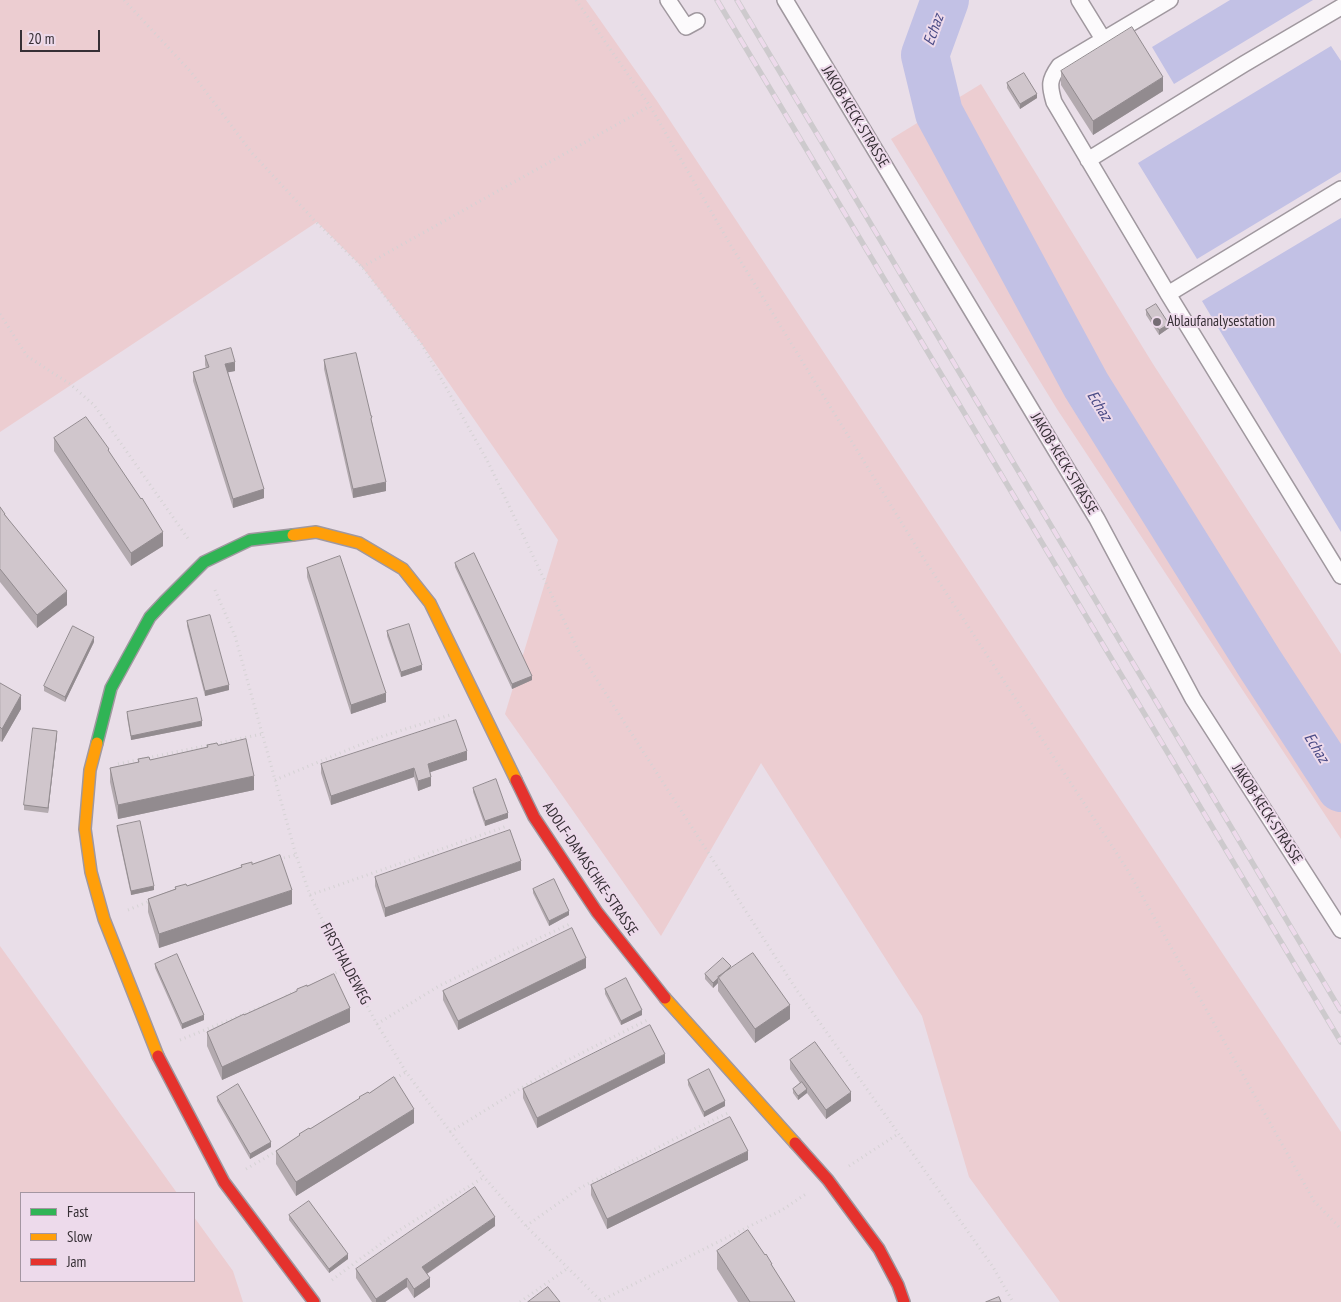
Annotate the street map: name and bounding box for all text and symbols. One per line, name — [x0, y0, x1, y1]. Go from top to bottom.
water label: Echaz — [920, 12, 948, 48]
scale bar — [22, 20, 102, 52]
text: 20 m — [28, 29, 54, 48]
street label: JAKOB-KECK-STRASSE — [818, 63, 892, 171]
place label: Ablaufanalysestation — [1167, 313, 1275, 331]
marker: Ablaufanalysestation — [1151, 316, 1163, 328]
water label: Echaz — [1082, 387, 1116, 425]
street label: JAKOB-KECK-STRASSE — [1027, 410, 1101, 518]
water label: Echaz — [1299, 729, 1333, 767]
street label: JAKOB-KECK-STRASSE — [1228, 761, 1306, 867]
street label: ADOLF-DAMASCHKE-STRASSE — [539, 799, 641, 939]
street label: FIRSTHALDEWEG — [316, 920, 374, 1008]
legend — [20, 1192, 195, 1282]
text: Fast — [67, 1202, 88, 1221]
text: Slow — [67, 1227, 92, 1246]
text: Jam — [67, 1252, 86, 1271]

